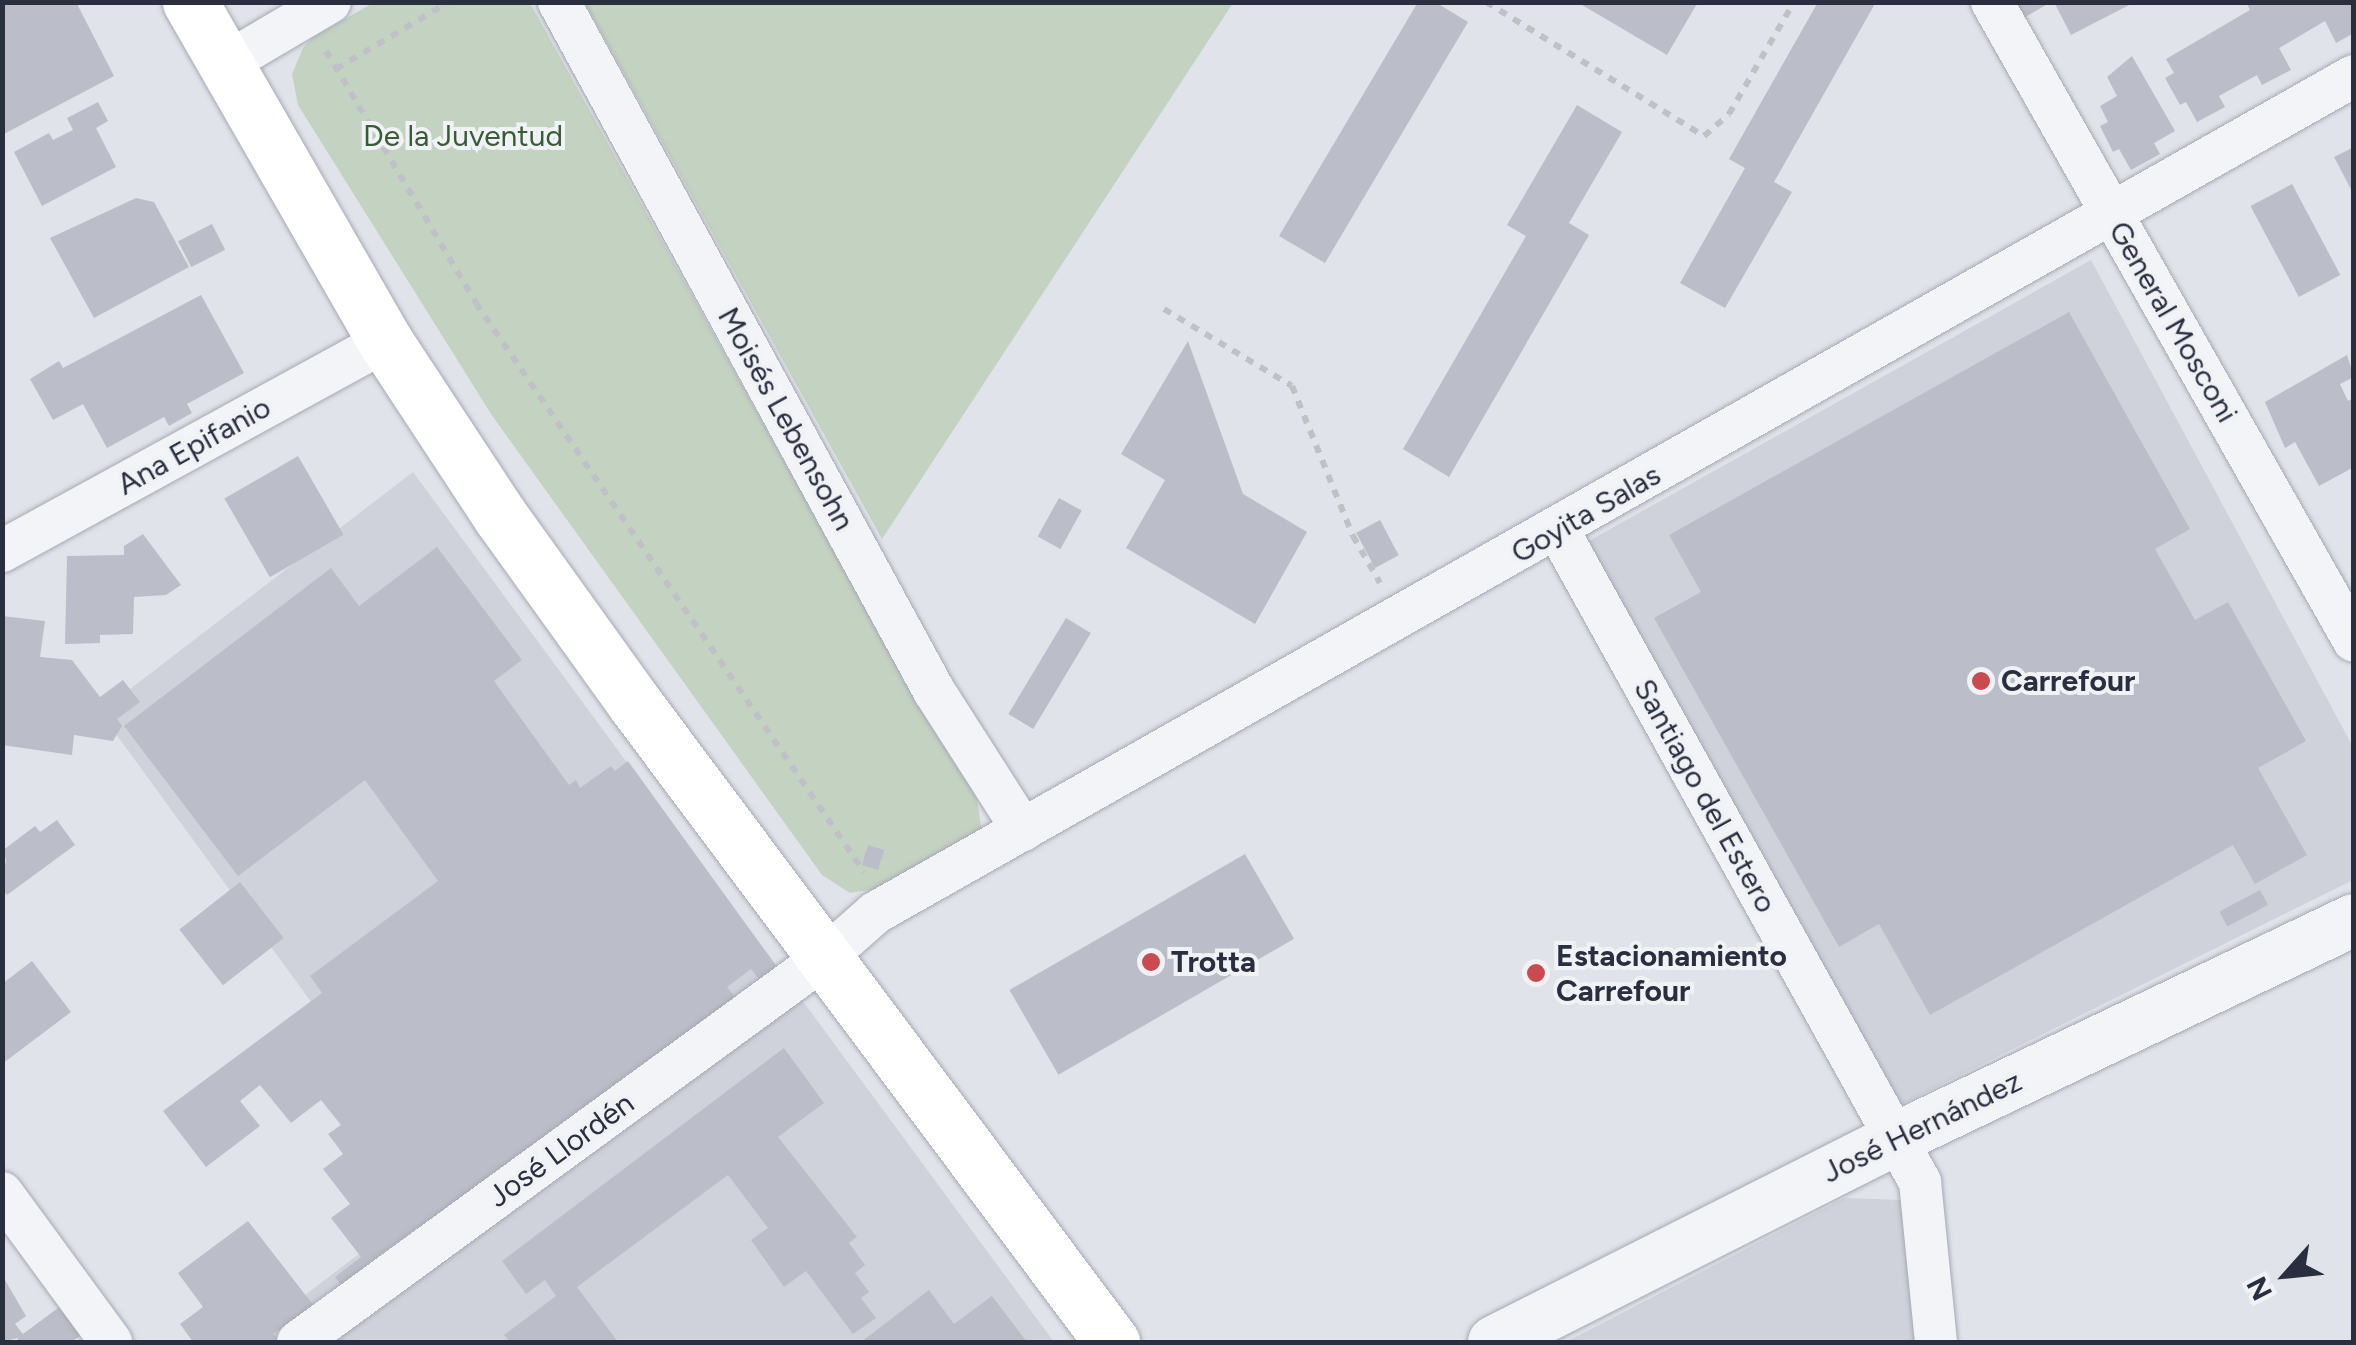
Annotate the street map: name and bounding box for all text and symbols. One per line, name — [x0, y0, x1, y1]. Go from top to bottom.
park label: De la Juventud — [363, 118, 563, 154]
street label: General Mosconi — [2101, 215, 2245, 429]
street label: Moisés Lebensohn — [710, 301, 862, 537]
street label: Ana Epifanio — [111, 389, 277, 503]
street label: Goyita Salas — [1505, 457, 1667, 571]
place label: Carrefour — [2001, 663, 2135, 699]
marker: Carrefour — [1970, 670, 1992, 692]
street label: Santiago del Estero — [1626, 673, 1784, 919]
place label: Estacionamiento Carrefour — [1556, 938, 1787, 1008]
place label: Trotta — [1171, 944, 1256, 980]
marker: Trotta — [1140, 951, 1162, 973]
marker: Estacionamiento Carrefour — [1525, 962, 1547, 984]
street label: José Hernández — [1817, 1063, 2027, 1191]
street label: José Llordén — [481, 1085, 641, 1215]
north arrow — [2236, 1225, 2336, 1325]
text: N — [2239, 1271, 2279, 1306]

